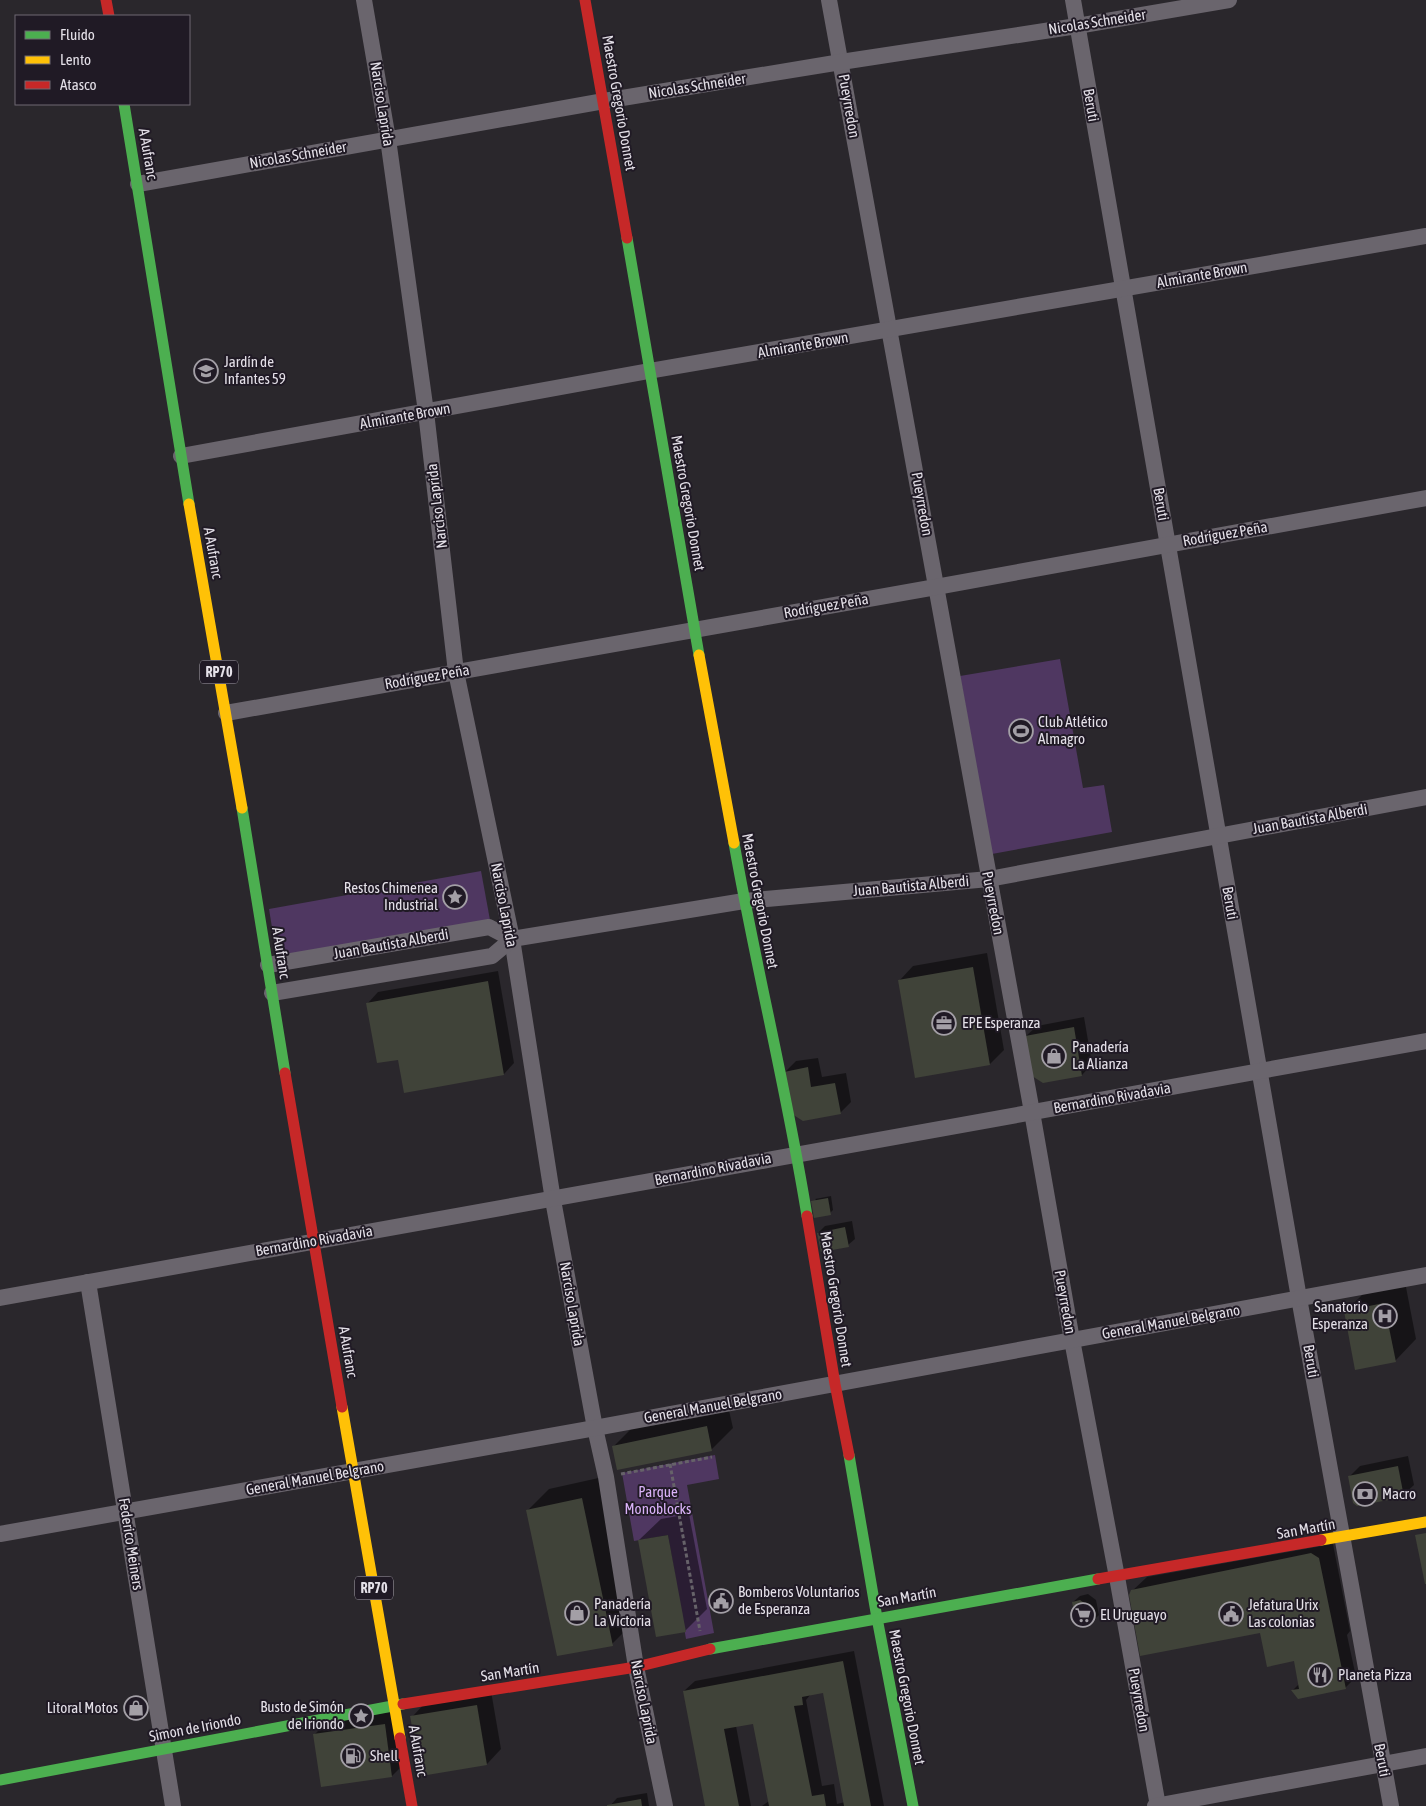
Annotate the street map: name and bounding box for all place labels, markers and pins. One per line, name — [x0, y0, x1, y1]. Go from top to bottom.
place label: Jardín de Infantes 59 — [224, 353, 286, 387]
school or university icon: Jardín de Infantes 59 — [193, 358, 219, 384]
place label: Club Atlético Almagro — [1038, 713, 1108, 747]
sports icon: Club Atlético Almagro — [1008, 718, 1034, 744]
place label: Restos Chimenea Industrial — [344, 879, 438, 913]
place icon: Restos Chimenea Industrial — [442, 884, 468, 910]
office icon: EPE Esperanza — [931, 1010, 957, 1036]
place label: EPE Esperanza — [962, 1014, 1041, 1031]
place label: Panadería La Alianza — [1072, 1038, 1129, 1072]
shop icon: Panadería La Alianza — [1041, 1043, 1067, 1069]
place label: Sanatorio Esperanza — [1312, 1298, 1368, 1332]
hospital icon: Sanatorio Esperanza — [1372, 1303, 1398, 1329]
bank icon: Macro — [1352, 1481, 1378, 1507]
place label: Macro — [1382, 1485, 1416, 1502]
place label: Bomberos Voluntarios de Esperanza — [738, 1583, 860, 1617]
public building icon: Bomberos Voluntarios de Esperanza — [708, 1588, 734, 1614]
place label: Panadería La Victoria — [594, 1595, 651, 1629]
place label: Jefatura Urix Las colonias — [1248, 1596, 1318, 1630]
shop icon: Panadería La Victoria — [564, 1600, 590, 1626]
public building icon: Jefatura Urix Las colonias — [1218, 1601, 1244, 1627]
supermarket icon: El Uruguayo — [1070, 1602, 1096, 1628]
place label: El Uruguayo — [1100, 1606, 1167, 1623]
restaurant icon: Planeta Pizza — [1307, 1662, 1333, 1688]
place label: Planeta Pizza — [1338, 1666, 1412, 1683]
shop icon: Litoral Motos — [123, 1695, 149, 1721]
place label: Busto de Simón de Iriondo — [260, 1698, 344, 1732]
place label: Litoral Motos — [47, 1699, 118, 1716]
place icon: Busto de Simón de Iriondo — [348, 1703, 374, 1729]
fuel station icon: Shell — [340, 1743, 366, 1769]
place label: Shell — [370, 1747, 398, 1764]

